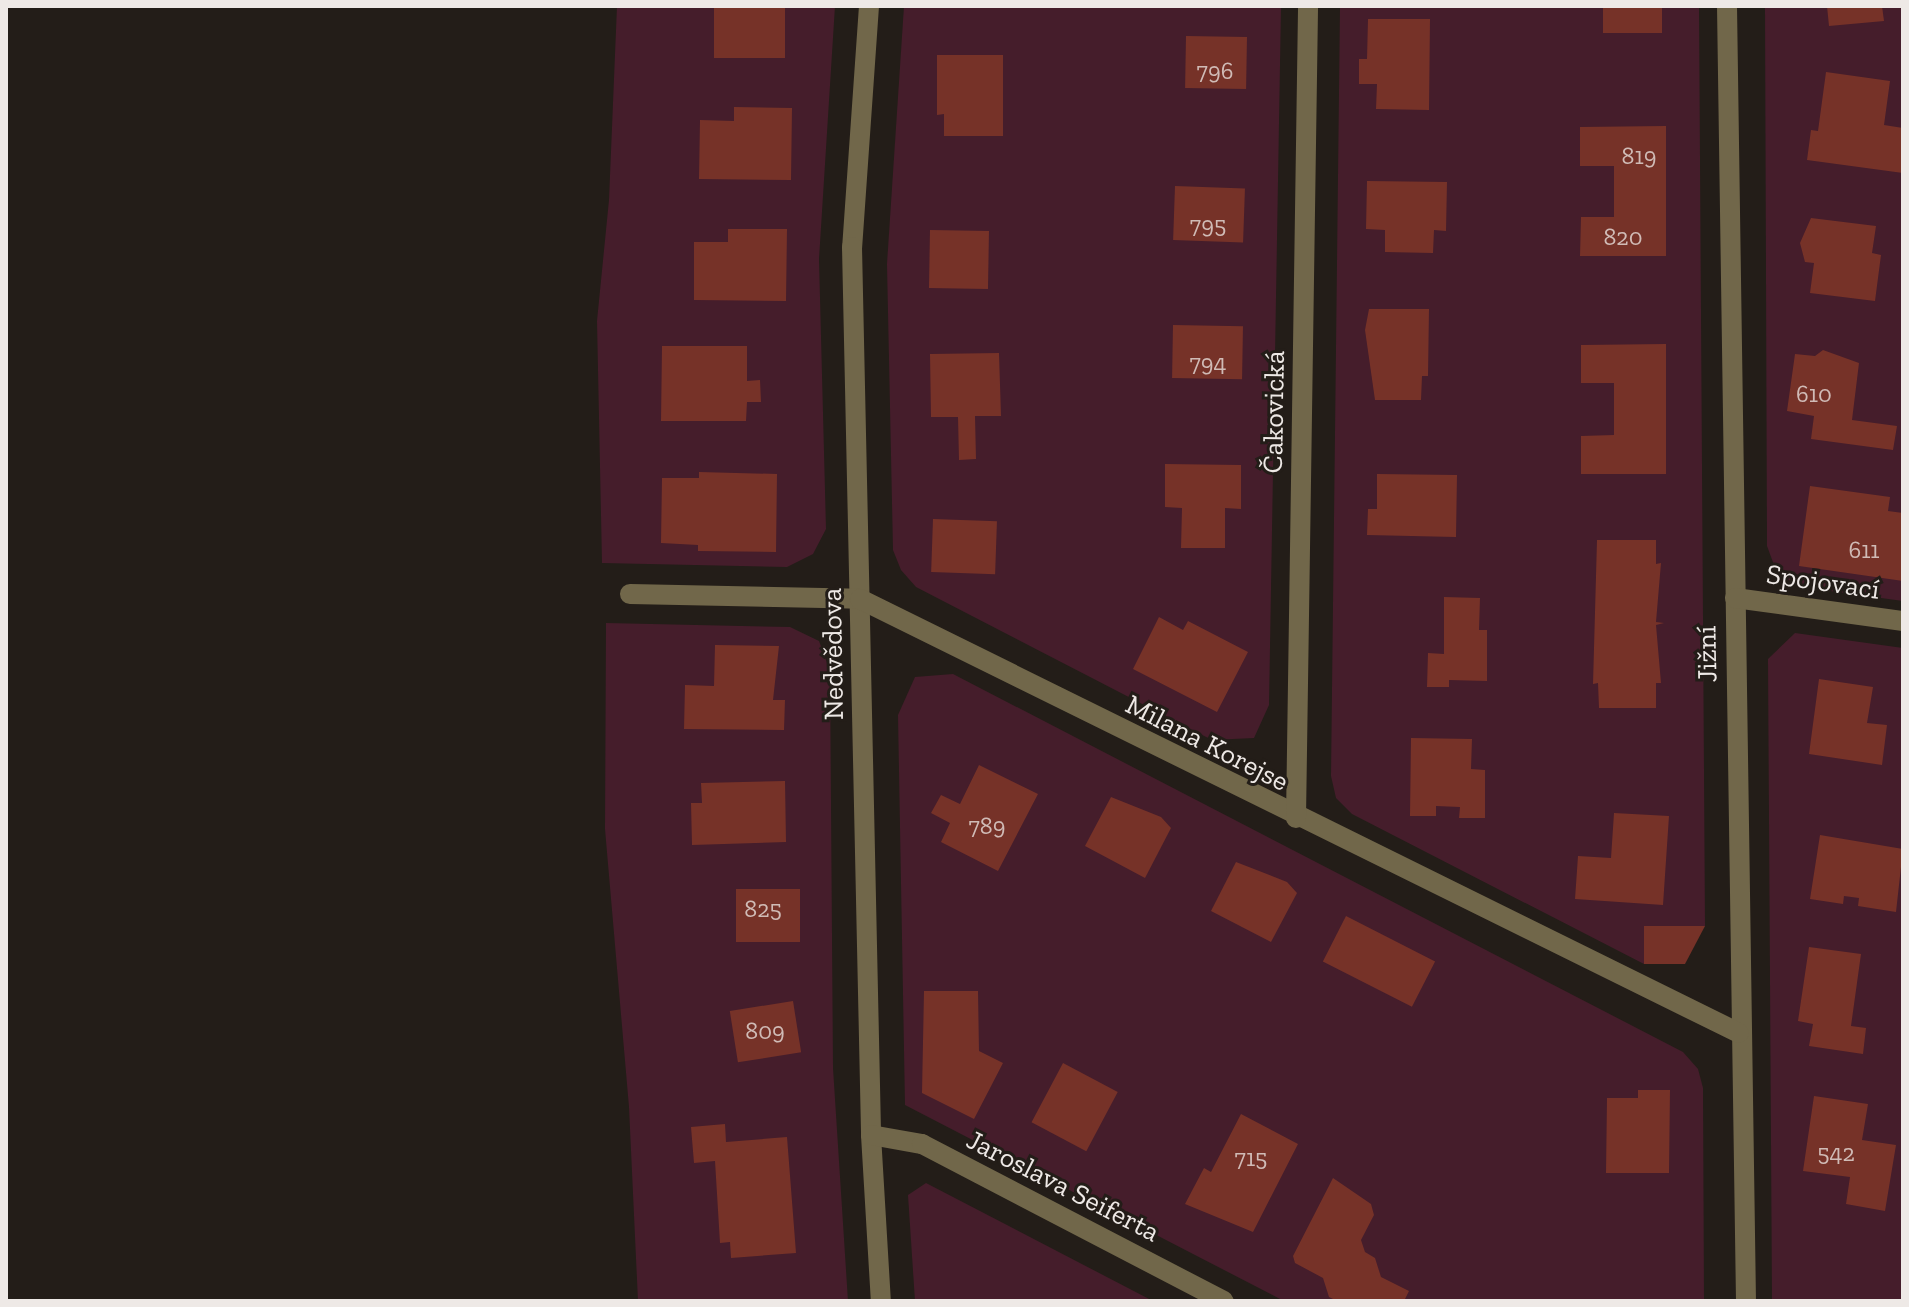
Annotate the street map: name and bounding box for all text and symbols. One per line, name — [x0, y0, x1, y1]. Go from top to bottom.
house number: 796 — [1197, 57, 1233, 85]
house number: 819 — [1622, 142, 1656, 170]
house number: 795 — [1190, 211, 1226, 239]
house number: 820 — [1603, 223, 1643, 251]
house number: 794 — [1190, 349, 1226, 377]
street label: Čakovická — [1256, 350, 1292, 474]
house number: 610 — [1796, 380, 1832, 408]
house number: 611 — [1848, 536, 1880, 564]
street label: Spojovací — [1764, 557, 1882, 607]
street label: Nedvědova — [815, 588, 851, 720]
street label: Jižní — [1690, 625, 1724, 683]
street label: Milana Korejse — [1120, 687, 1294, 799]
house number: 789 — [969, 812, 1005, 840]
house number: 825 — [744, 895, 782, 923]
house number: 809 — [745, 1017, 785, 1045]
street label: Jaroslava Seiferta — [961, 1123, 1165, 1249]
house number: 542 — [1817, 1139, 1855, 1167]
house number: 715 — [1235, 1144, 1267, 1172]

